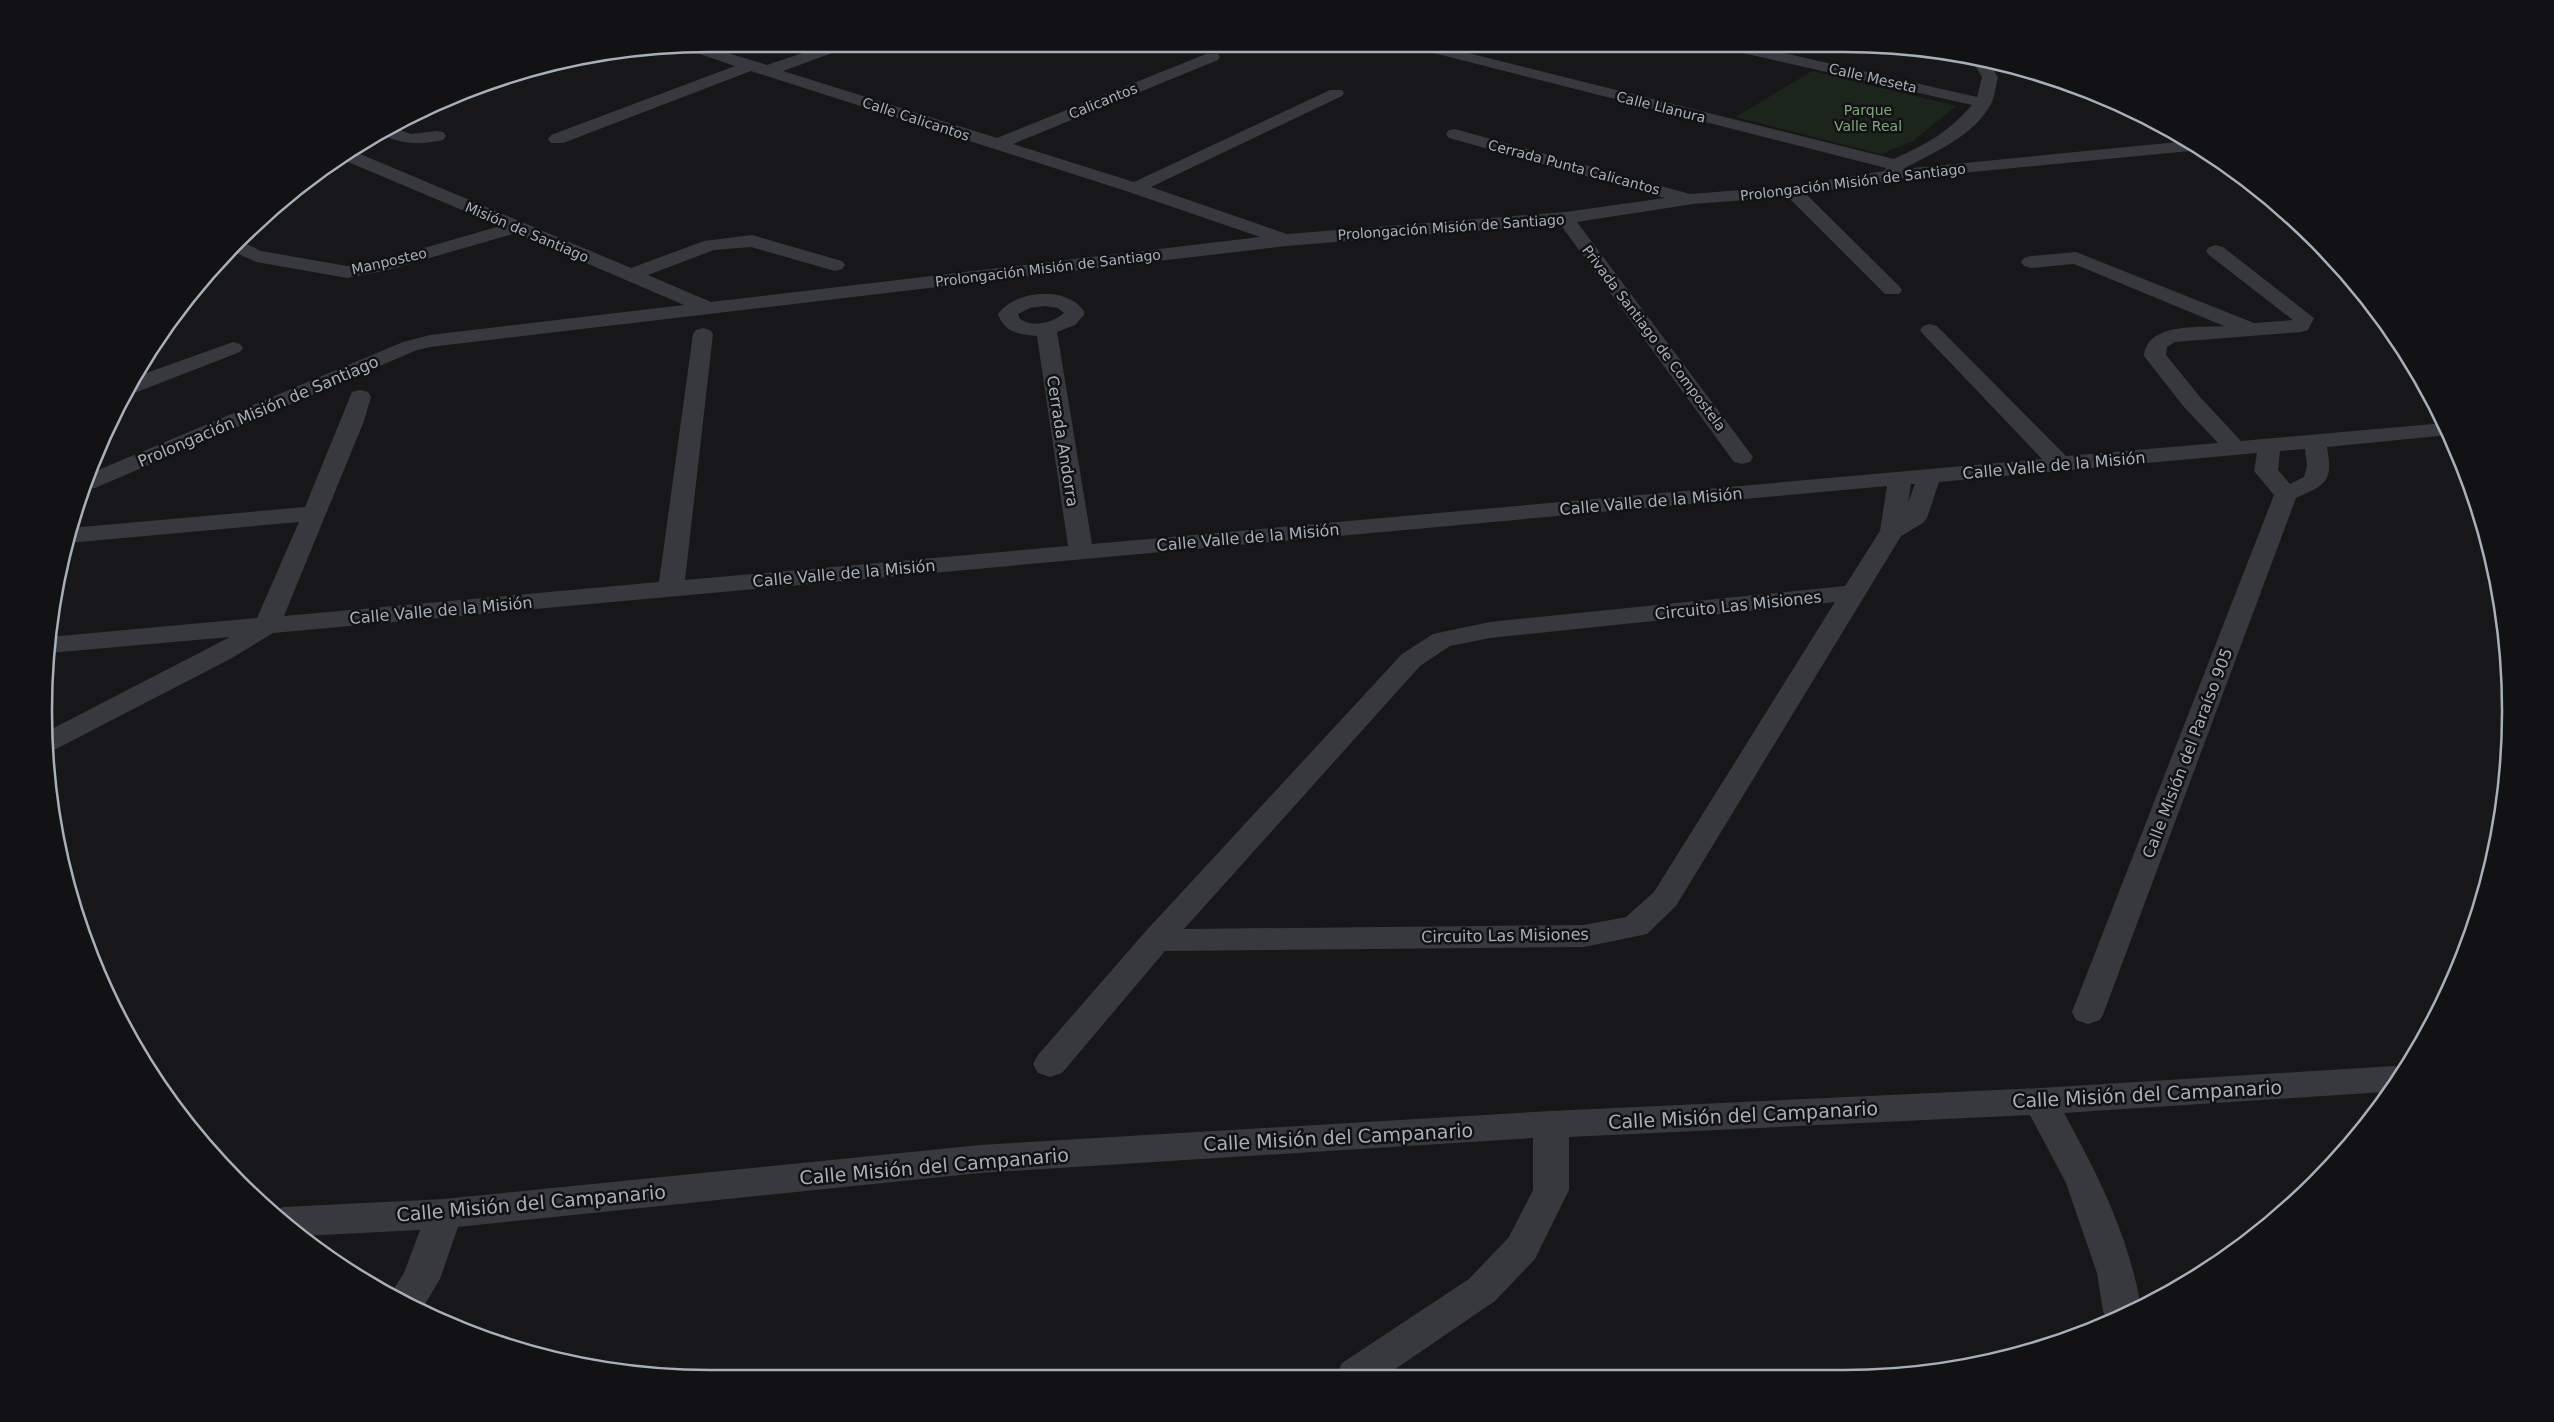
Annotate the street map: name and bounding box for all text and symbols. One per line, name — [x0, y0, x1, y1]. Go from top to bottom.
street label: Calle Meseta — [1827, 60, 1919, 96]
street label: Calicantos — [1066, 80, 1140, 122]
street label: Calle Llanura — [1615, 88, 1707, 126]
street label: Calle Calicantos — [860, 94, 972, 144]
park label: Parque Valle Real — [1834, 102, 1902, 134]
street label: Cerrada Punta Calicantos — [1486, 136, 1662, 198]
street label: Prolongación Misión de Santiago — [1739, 160, 1967, 204]
street label: Misión de Santiago — [463, 199, 591, 265]
street label: Prolongación Misión de Santiago — [1337, 211, 1565, 243]
street label: Privada Santiago de Compostela — [1579, 242, 1729, 434]
street label: Manposteo — [350, 245, 428, 277]
street label: Prolongación Misión de Santiago — [934, 246, 1162, 290]
street label: Prolongación Misión de Santiago — [135, 352, 381, 471]
street label: Cerrada Andorra — [1043, 374, 1082, 508]
street label: Calle Valle de la Misión — [1962, 448, 2146, 483]
street label: Calle Valle de la Misión — [1559, 484, 1743, 519]
street label: Calle Valle de la Misión — [1156, 520, 1340, 555]
street label: Calle Valle de la Misión — [752, 556, 936, 591]
street label: Circuito Las Misiones — [1654, 587, 1822, 624]
street label: Calle Valle de la Misión — [349, 593, 533, 628]
street label: Calle Misión del Paraíso 905 — [2139, 645, 2236, 861]
street label: Circuito Las Misiones — [1421, 925, 1589, 946]
street label: Calle Misión del Campanario — [2011, 1076, 2283, 1112]
street label: Calle Misión del Campanario — [1607, 1097, 1879, 1133]
street label: Calle Misión del Campanario — [1202, 1119, 1474, 1155]
street label: Calle Misión del Campanario — [798, 1143, 1070, 1189]
street label: Calle Misión del Campanario — [395, 1180, 667, 1226]

